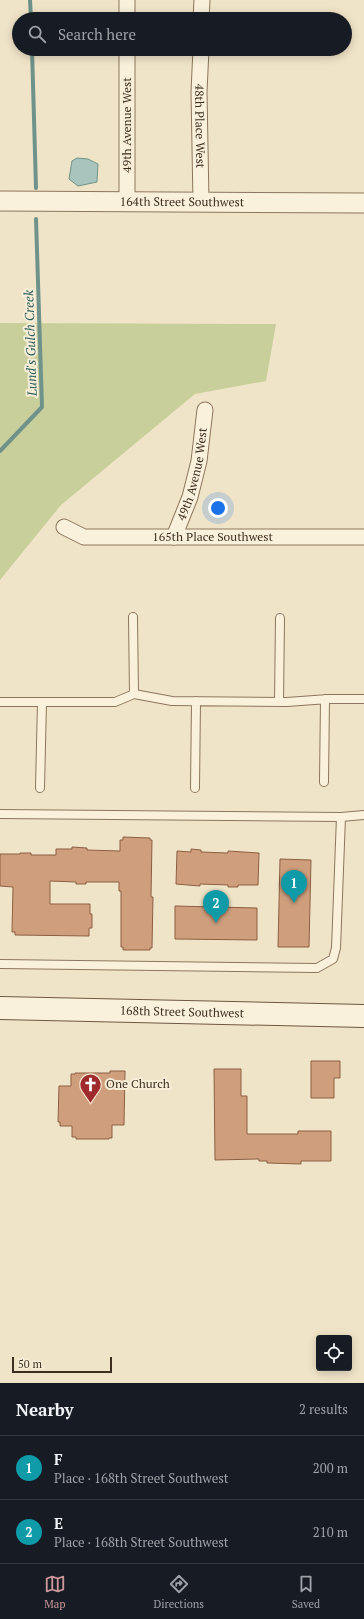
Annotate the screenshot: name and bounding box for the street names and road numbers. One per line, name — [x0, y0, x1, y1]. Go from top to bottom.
street label: 49th Avenue West — [119, 77, 134, 173]
street label: 48th Place West — [192, 83, 208, 169]
street label: 164th Street Southwest — [120, 194, 245, 209]
street label: 49th Avenue West — [173, 426, 210, 523]
street label: 165th Place Southwest — [152, 529, 273, 544]
street label: 168th Street Southwest — [120, 1003, 245, 1020]

